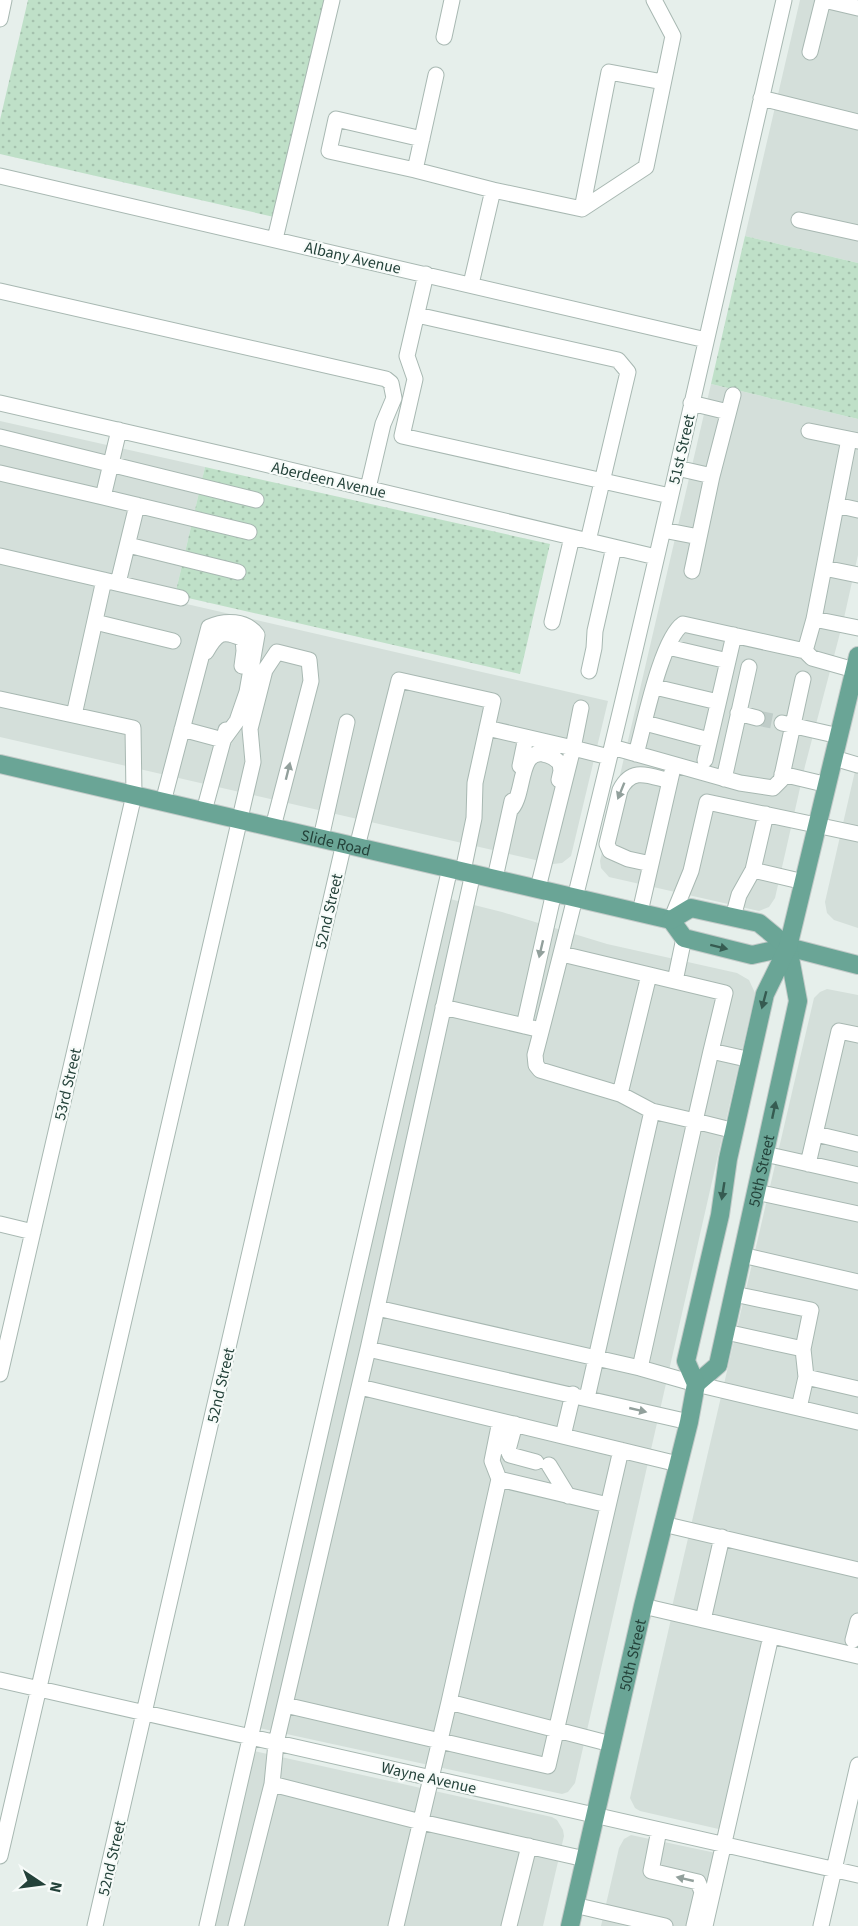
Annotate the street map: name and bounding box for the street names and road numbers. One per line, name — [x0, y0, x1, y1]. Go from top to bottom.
street label: Albany Avenue — [302, 236, 403, 280]
street label: 51st Street — [663, 412, 701, 486]
street label: Aberdeen Avenue — [269, 456, 388, 504]
street label: Slide Road — [299, 824, 373, 862]
street label: 52nd Street — [310, 871, 348, 951]
street label: 53rd Street — [49, 1045, 87, 1122]
street label: 50th Street — [743, 1132, 780, 1209]
street label: 52nd Street — [202, 1345, 240, 1425]
street label: 50th Street — [614, 1616, 652, 1693]
street label: Wayne Avenue — [379, 1756, 479, 1800]
street label: 52nd Street — [93, 1818, 131, 1898]

